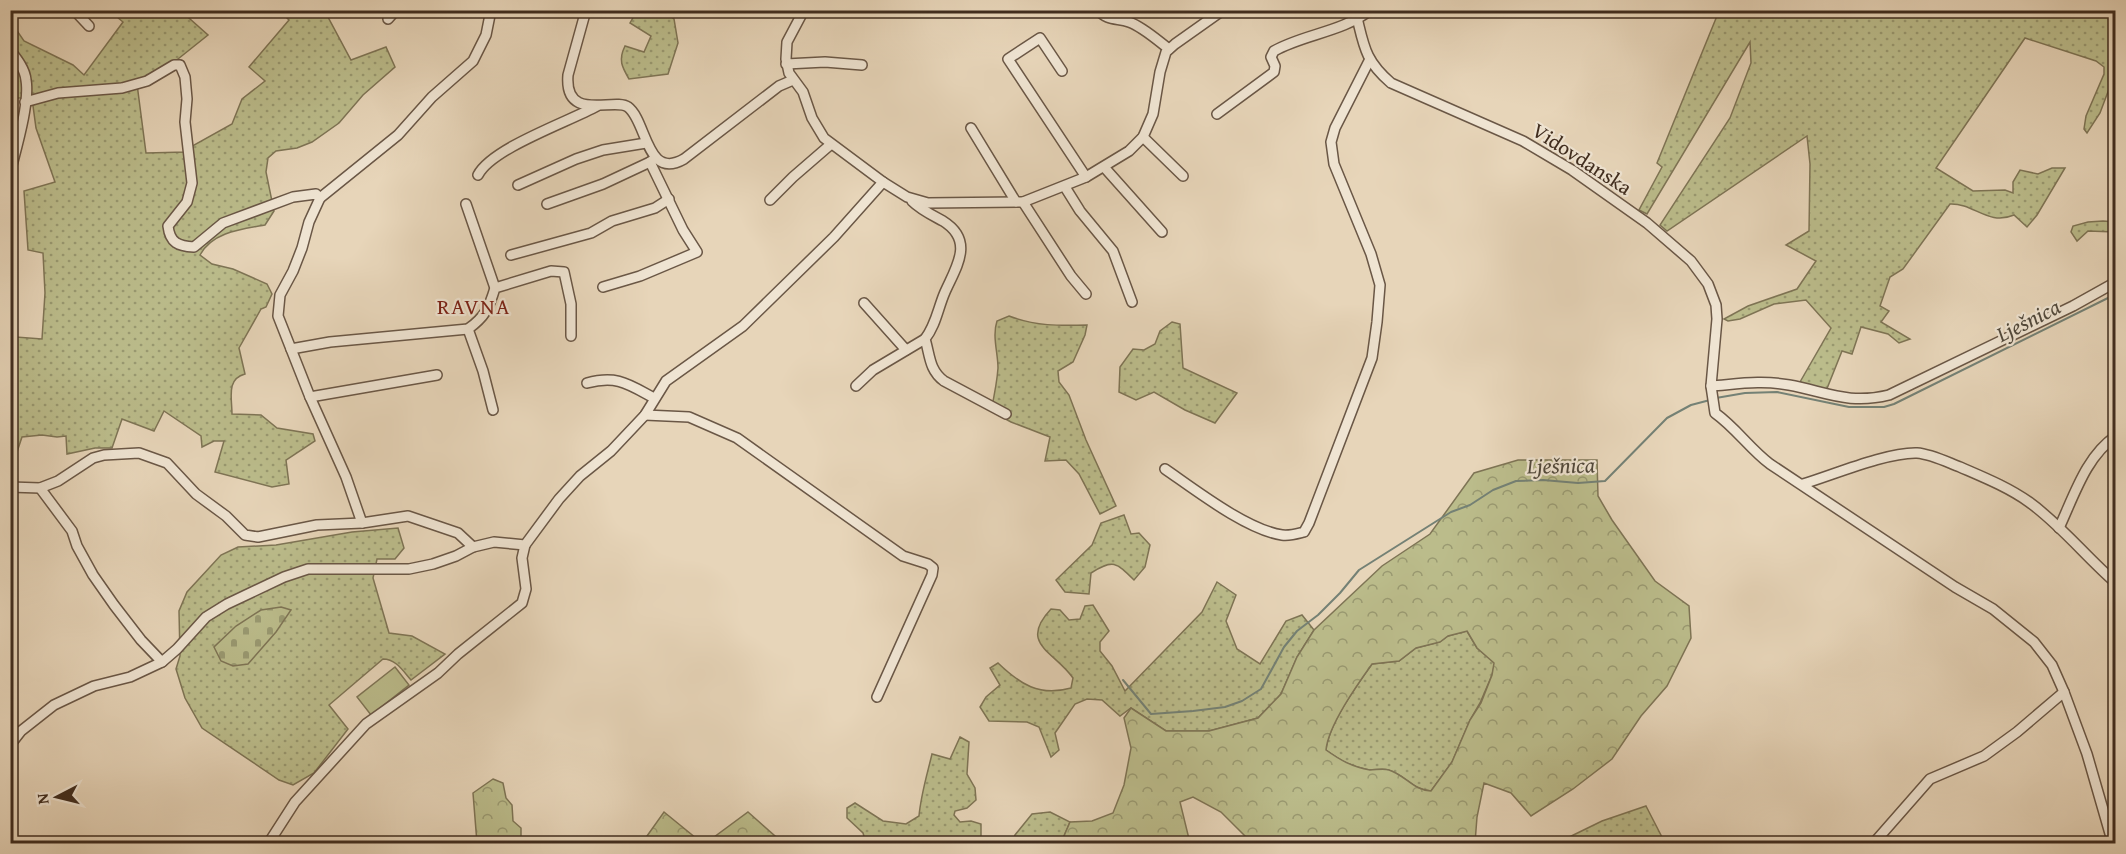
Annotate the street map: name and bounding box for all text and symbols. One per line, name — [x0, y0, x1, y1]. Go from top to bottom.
street label: Vidovdanska — [1526, 115, 1638, 203]
district label: RAVNA — [437, 290, 511, 322]
water label: Lješnica — [1989, 290, 2066, 350]
water label: Lješnica — [1526, 448, 1595, 482]
north arrow — [27, 767, 87, 827]
text: N — [30, 792, 55, 806]

